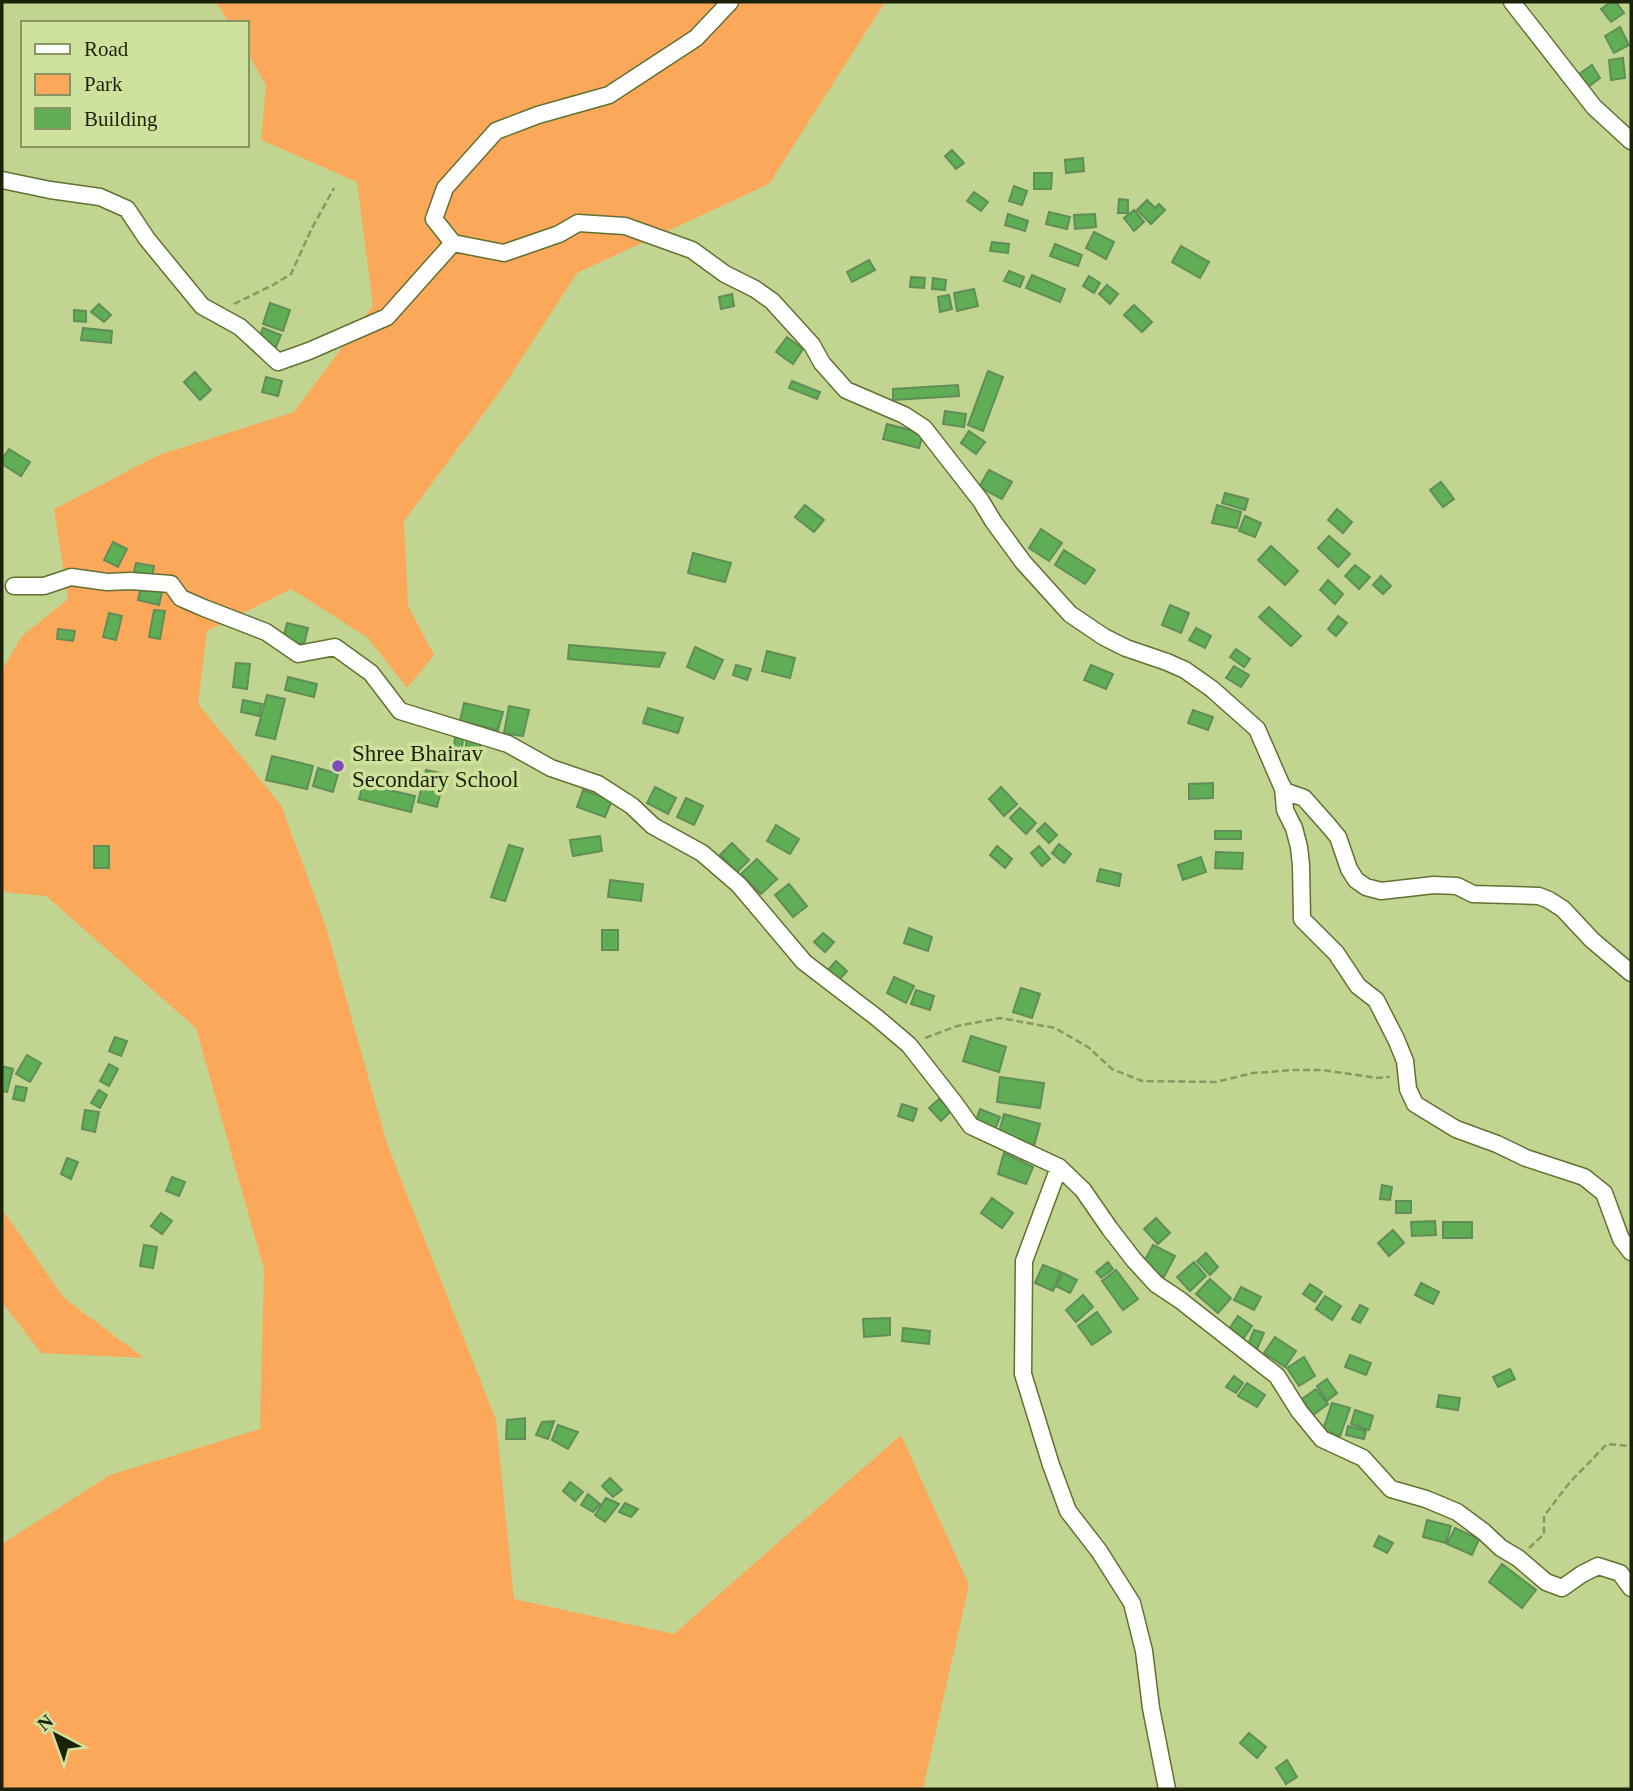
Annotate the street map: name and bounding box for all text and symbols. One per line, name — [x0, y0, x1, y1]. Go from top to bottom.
legend — [21, 21, 248, 147]
text: Road — [84, 37, 129, 61]
text: Park — [84, 72, 123, 96]
text: Building — [84, 107, 158, 131]
place label: Shree Bhairav Secondary School — [352, 741, 519, 792]
marker: Shree Bhairav Secondary School — [330, 758, 346, 774]
north arrow — [21, 1700, 91, 1770]
text: N — [33, 1710, 57, 1735]

